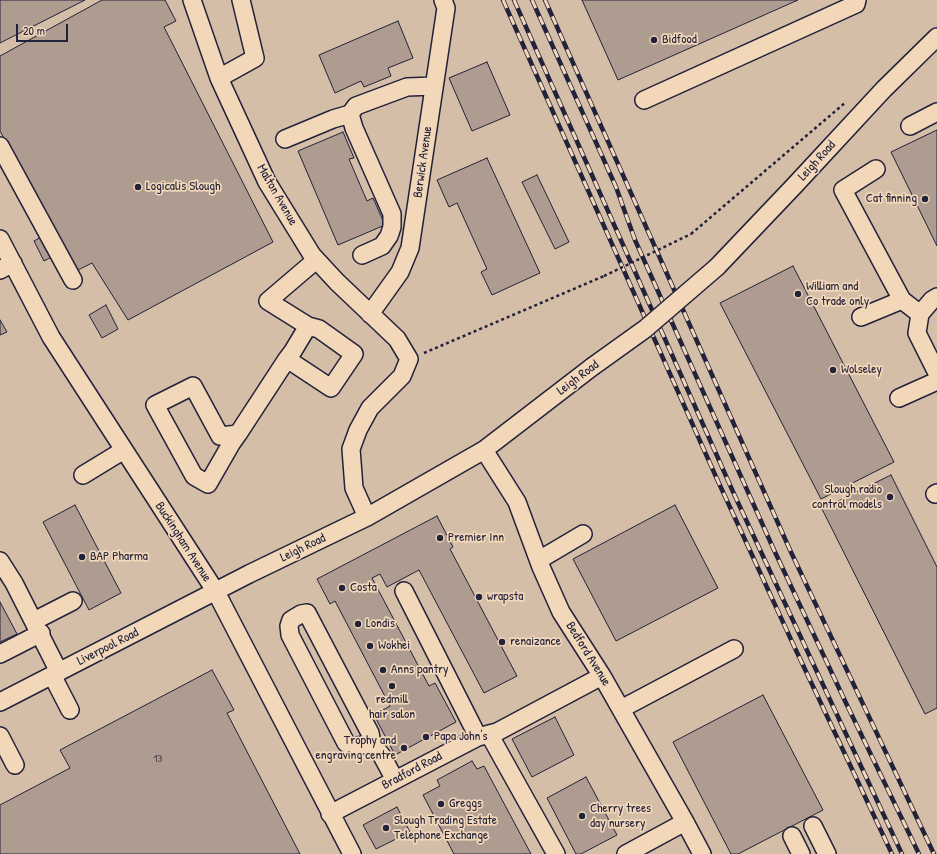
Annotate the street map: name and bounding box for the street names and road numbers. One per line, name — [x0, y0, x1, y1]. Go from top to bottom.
street label: Berwick Avenue — [410, 125, 436, 199]
street label: Leigh Road — [795, 138, 839, 184]
street label: Malton Avenue — [253, 162, 301, 228]
street label: Leigh Road — [554, 357, 602, 399]
street label: Buckingham Avenue — [151, 499, 215, 585]
street label: Leigh Road — [278, 530, 328, 566]
street label: Bedford Avenue — [562, 619, 614, 689]
street label: Liverpool Road — [75, 625, 141, 669]
street label: Bradford Road — [379, 749, 445, 793]

